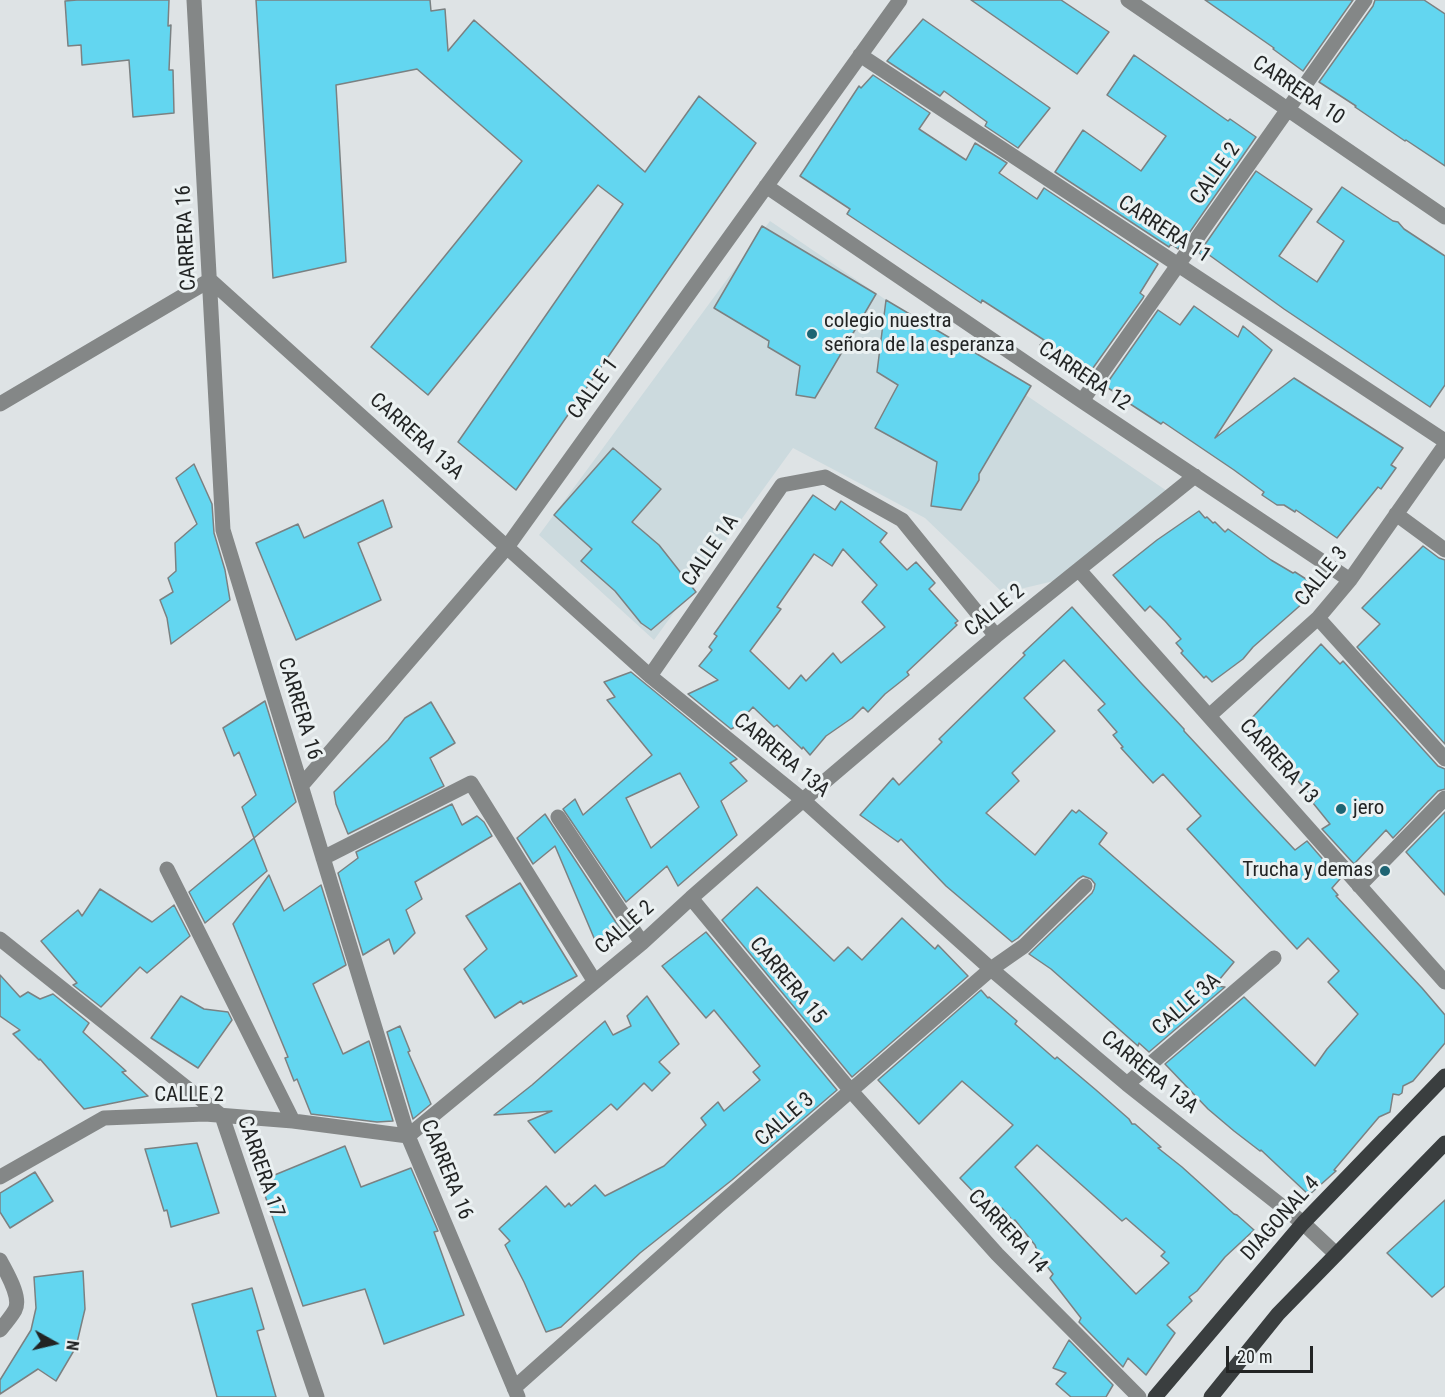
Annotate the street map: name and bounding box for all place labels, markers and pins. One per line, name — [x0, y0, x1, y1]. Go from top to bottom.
place label: colegio nuestra señora de la esperanza — [824, 309, 1015, 359]
marker: colegio nuestra señora de la esperanza — [805, 327, 819, 341]
place label: jero — [1353, 796, 1384, 822]
marker: jero — [1334, 802, 1348, 816]
place label: Trucha y demas — [1242, 858, 1373, 884]
marker: Trucha y demas — [1378, 864, 1392, 878]

